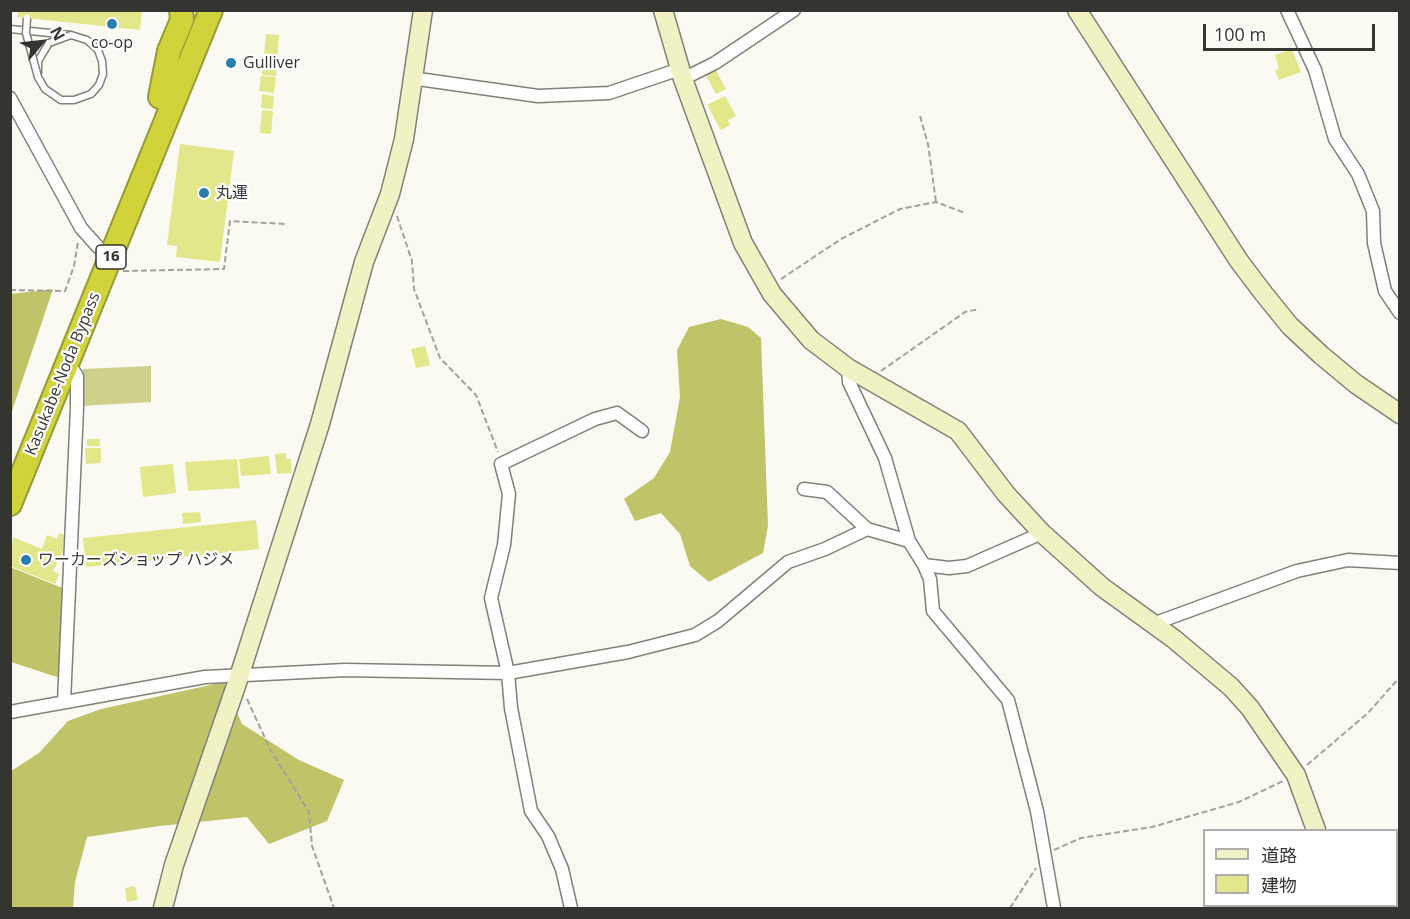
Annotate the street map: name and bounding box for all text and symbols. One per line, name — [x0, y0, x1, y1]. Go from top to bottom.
north arrow — [12, 12, 72, 72]
scale bar — [1206, 12, 1378, 50]
marker: co-op — [105, 17, 119, 31]
text: 100 m — [1214, 22, 1266, 46]
text: N — [45, 23, 71, 44]
place label: co-op — [91, 33, 133, 53]
place label: Gulliver — [243, 53, 300, 73]
marker: Gulliver — [224, 56, 238, 70]
place label: 丸運 — [216, 183, 248, 203]
marker: 丸運 — [197, 186, 211, 200]
road number: 16 — [96, 245, 126, 269]
street label: Kasukabe-Noda Bypass — [21, 290, 105, 458]
place label: ワーカーズショップ ハジメ — [38, 550, 234, 570]
marker: ワーカーズショップ ハジメ — [19, 553, 33, 567]
legend — [1203, 829, 1398, 907]
text: 道路 — [1261, 843, 1297, 867]
text: 建物 — [1261, 873, 1297, 897]

